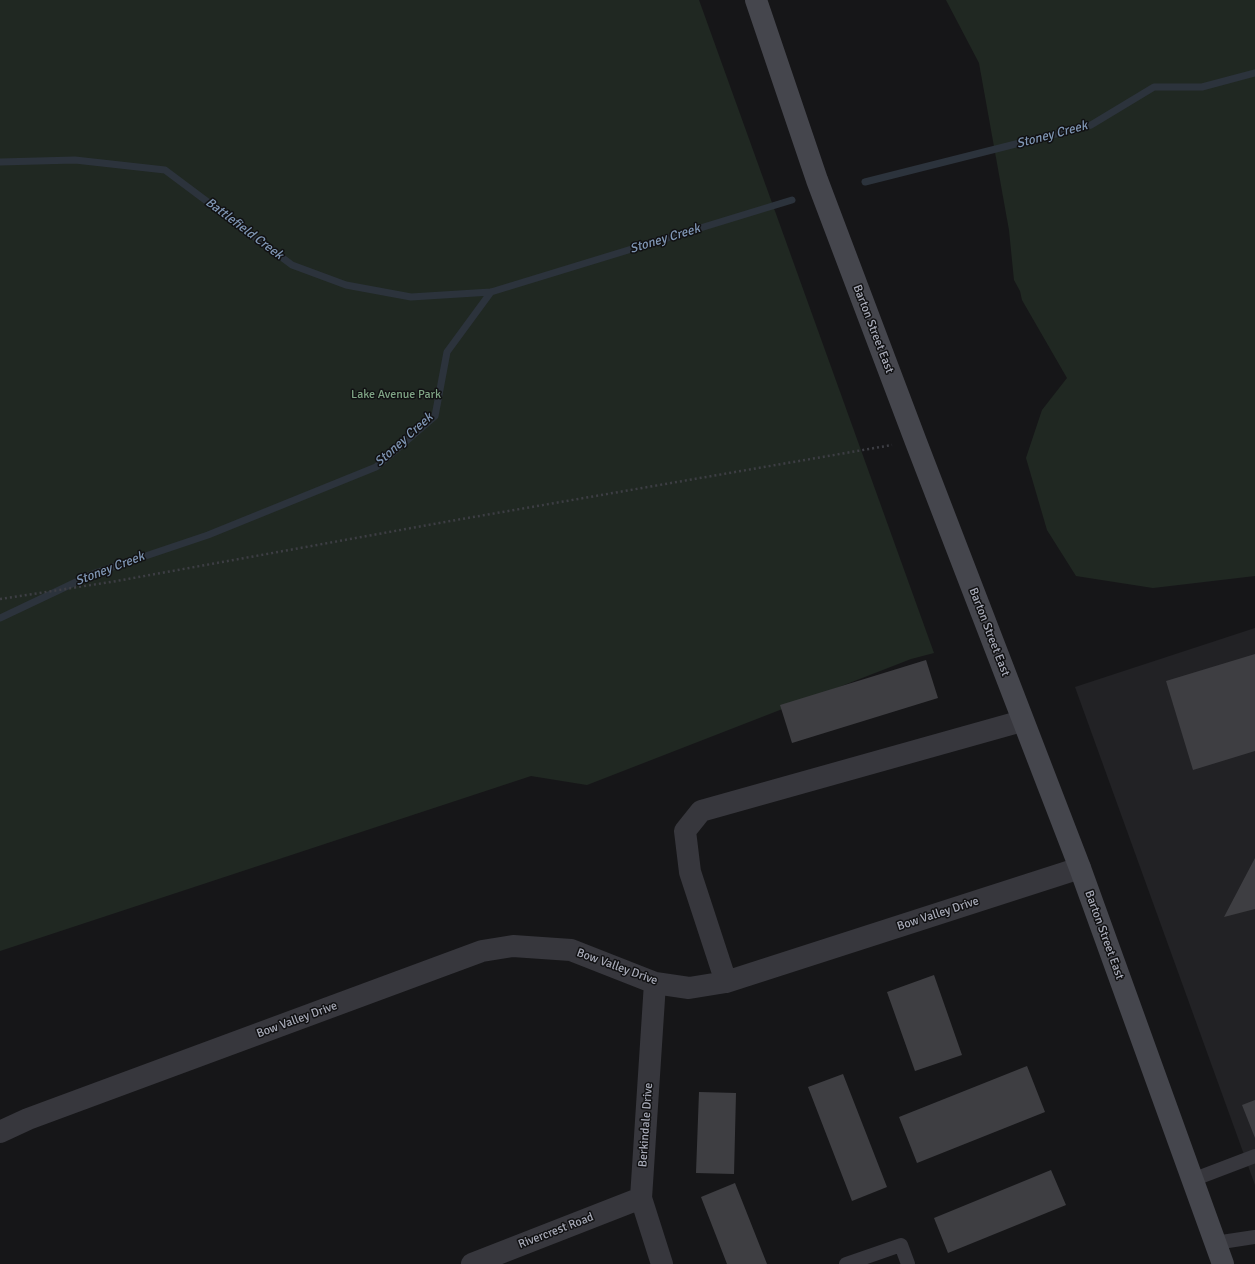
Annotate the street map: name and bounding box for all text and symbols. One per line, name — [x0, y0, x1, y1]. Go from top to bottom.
water label: Stoney Creek — [1015, 118, 1089, 152]
water label: Battlefield Creek — [202, 195, 286, 263]
water label: Stoney Creek — [628, 221, 702, 257]
street label: Barton Street East — [849, 283, 897, 375]
park label: Lake Avenue Park — [351, 388, 441, 402]
water label: Stoney Creek — [372, 410, 436, 470]
water label: Stoney Creek — [73, 549, 147, 589]
street label: Barton Street East — [965, 586, 1013, 678]
street label: Barton Street East — [1081, 889, 1127, 981]
street label: Bow Valley Drive — [895, 894, 981, 934]
street label: Bow Valley Drive — [575, 946, 659, 988]
street label: Bow Valley Drive — [255, 999, 339, 1041]
street label: Berkindale Drive — [636, 1082, 656, 1168]
street label: Rivercrest Road — [516, 1210, 596, 1252]

